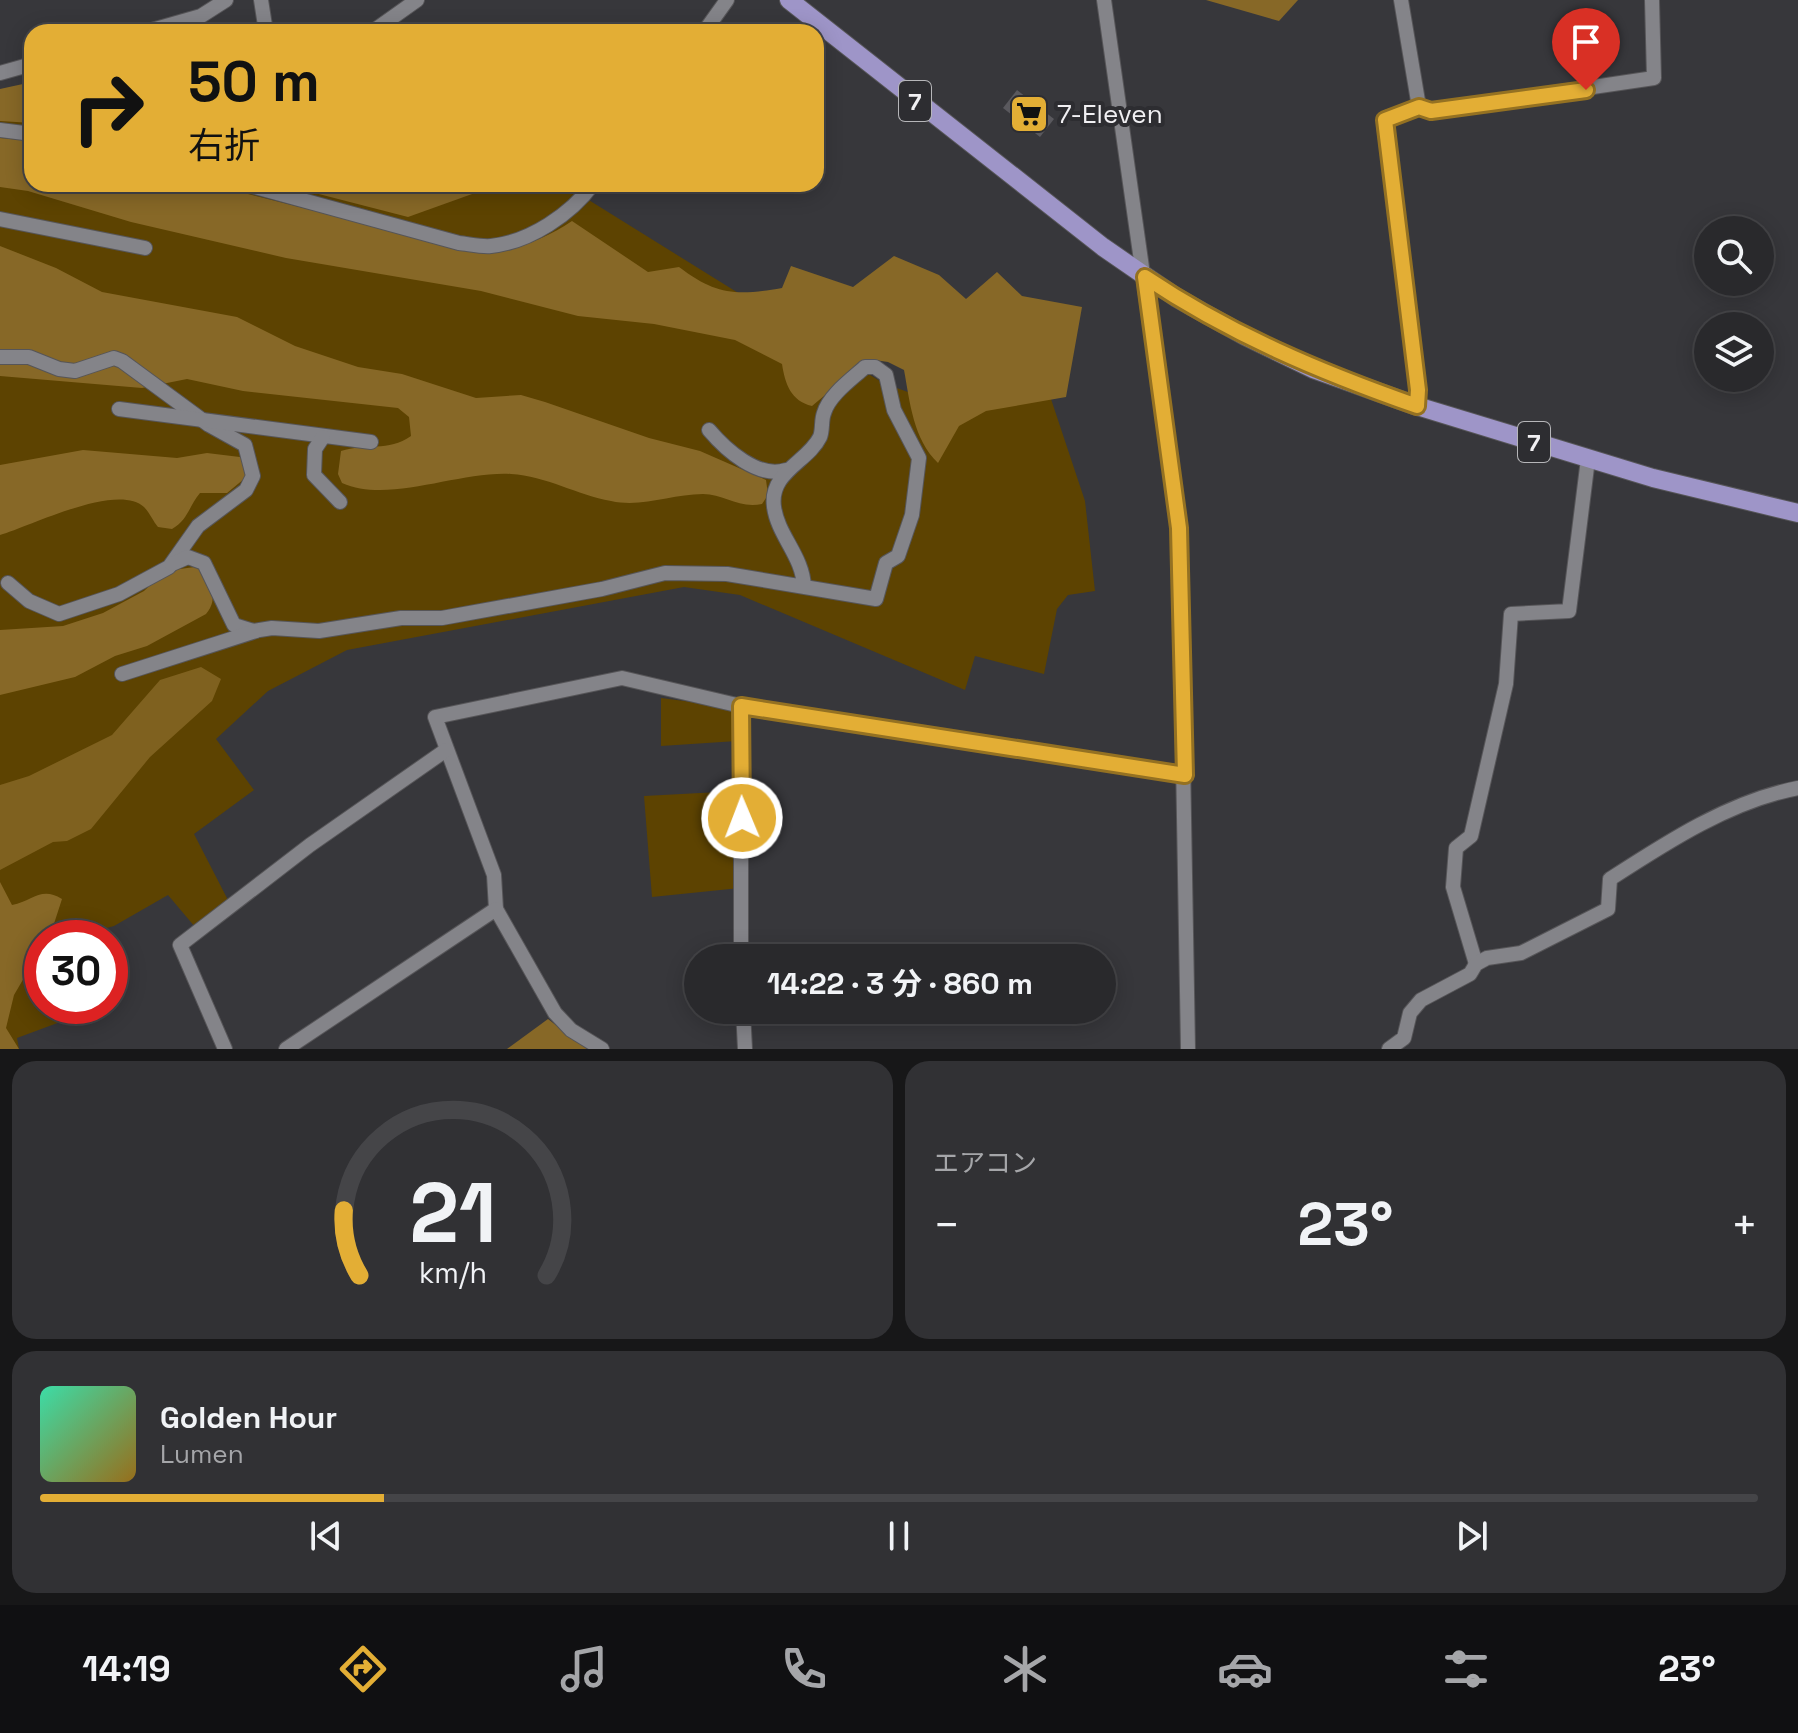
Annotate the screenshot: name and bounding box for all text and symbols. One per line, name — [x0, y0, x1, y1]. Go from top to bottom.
pin — [1552, 8, 1620, 90]
icon: arrive — [1564, 20, 1608, 64]
text: 50 m — [188, 46, 320, 117]
icon: right — [56, 56, 160, 160]
road number: 7 — [899, 81, 931, 121]
supermarket icon: 7-Eleven — [1008, 93, 1050, 135]
place label: 7-Eleven — [1057, 97, 1163, 131]
text: 右折 — [188, 123, 260, 169]
map controls — [1694, 216, 1774, 392]
button: search — [1694, 216, 1774, 296]
button: layers — [1694, 312, 1774, 392]
road number: 7 — [1518, 422, 1550, 462]
position arrow — [700, 776, 784, 860]
speed limit sign: 30 — [24, 920, 128, 1024]
text: 14:22 · 3 分 · 860 m — [767, 964, 1033, 1003]
text: エアコン — [933, 1146, 1037, 1180]
text: 21 — [409, 1160, 496, 1266]
text: 23° — [1298, 1186, 1393, 1263]
text: − — [933, 1197, 960, 1253]
text: + — [1731, 1197, 1758, 1253]
text: km/h — [418, 1255, 487, 1291]
text: Golden Hour — [160, 1398, 337, 1437]
text: Lumen — [160, 1437, 244, 1471]
icon: previous — [304, 1514, 348, 1558]
icon: pause — [877, 1514, 921, 1558]
icon: next — [1450, 1514, 1494, 1558]
icon: directions — [335, 1641, 391, 1697]
icon: music — [556, 1641, 612, 1697]
icon: phone — [776, 1641, 832, 1697]
icon: climate — [997, 1641, 1053, 1697]
icon: car — [1217, 1641, 1273, 1697]
icon: filters — [1438, 1641, 1494, 1697]
text: 14:19 — [82, 1646, 171, 1692]
text: 23° — [1658, 1646, 1716, 1692]

